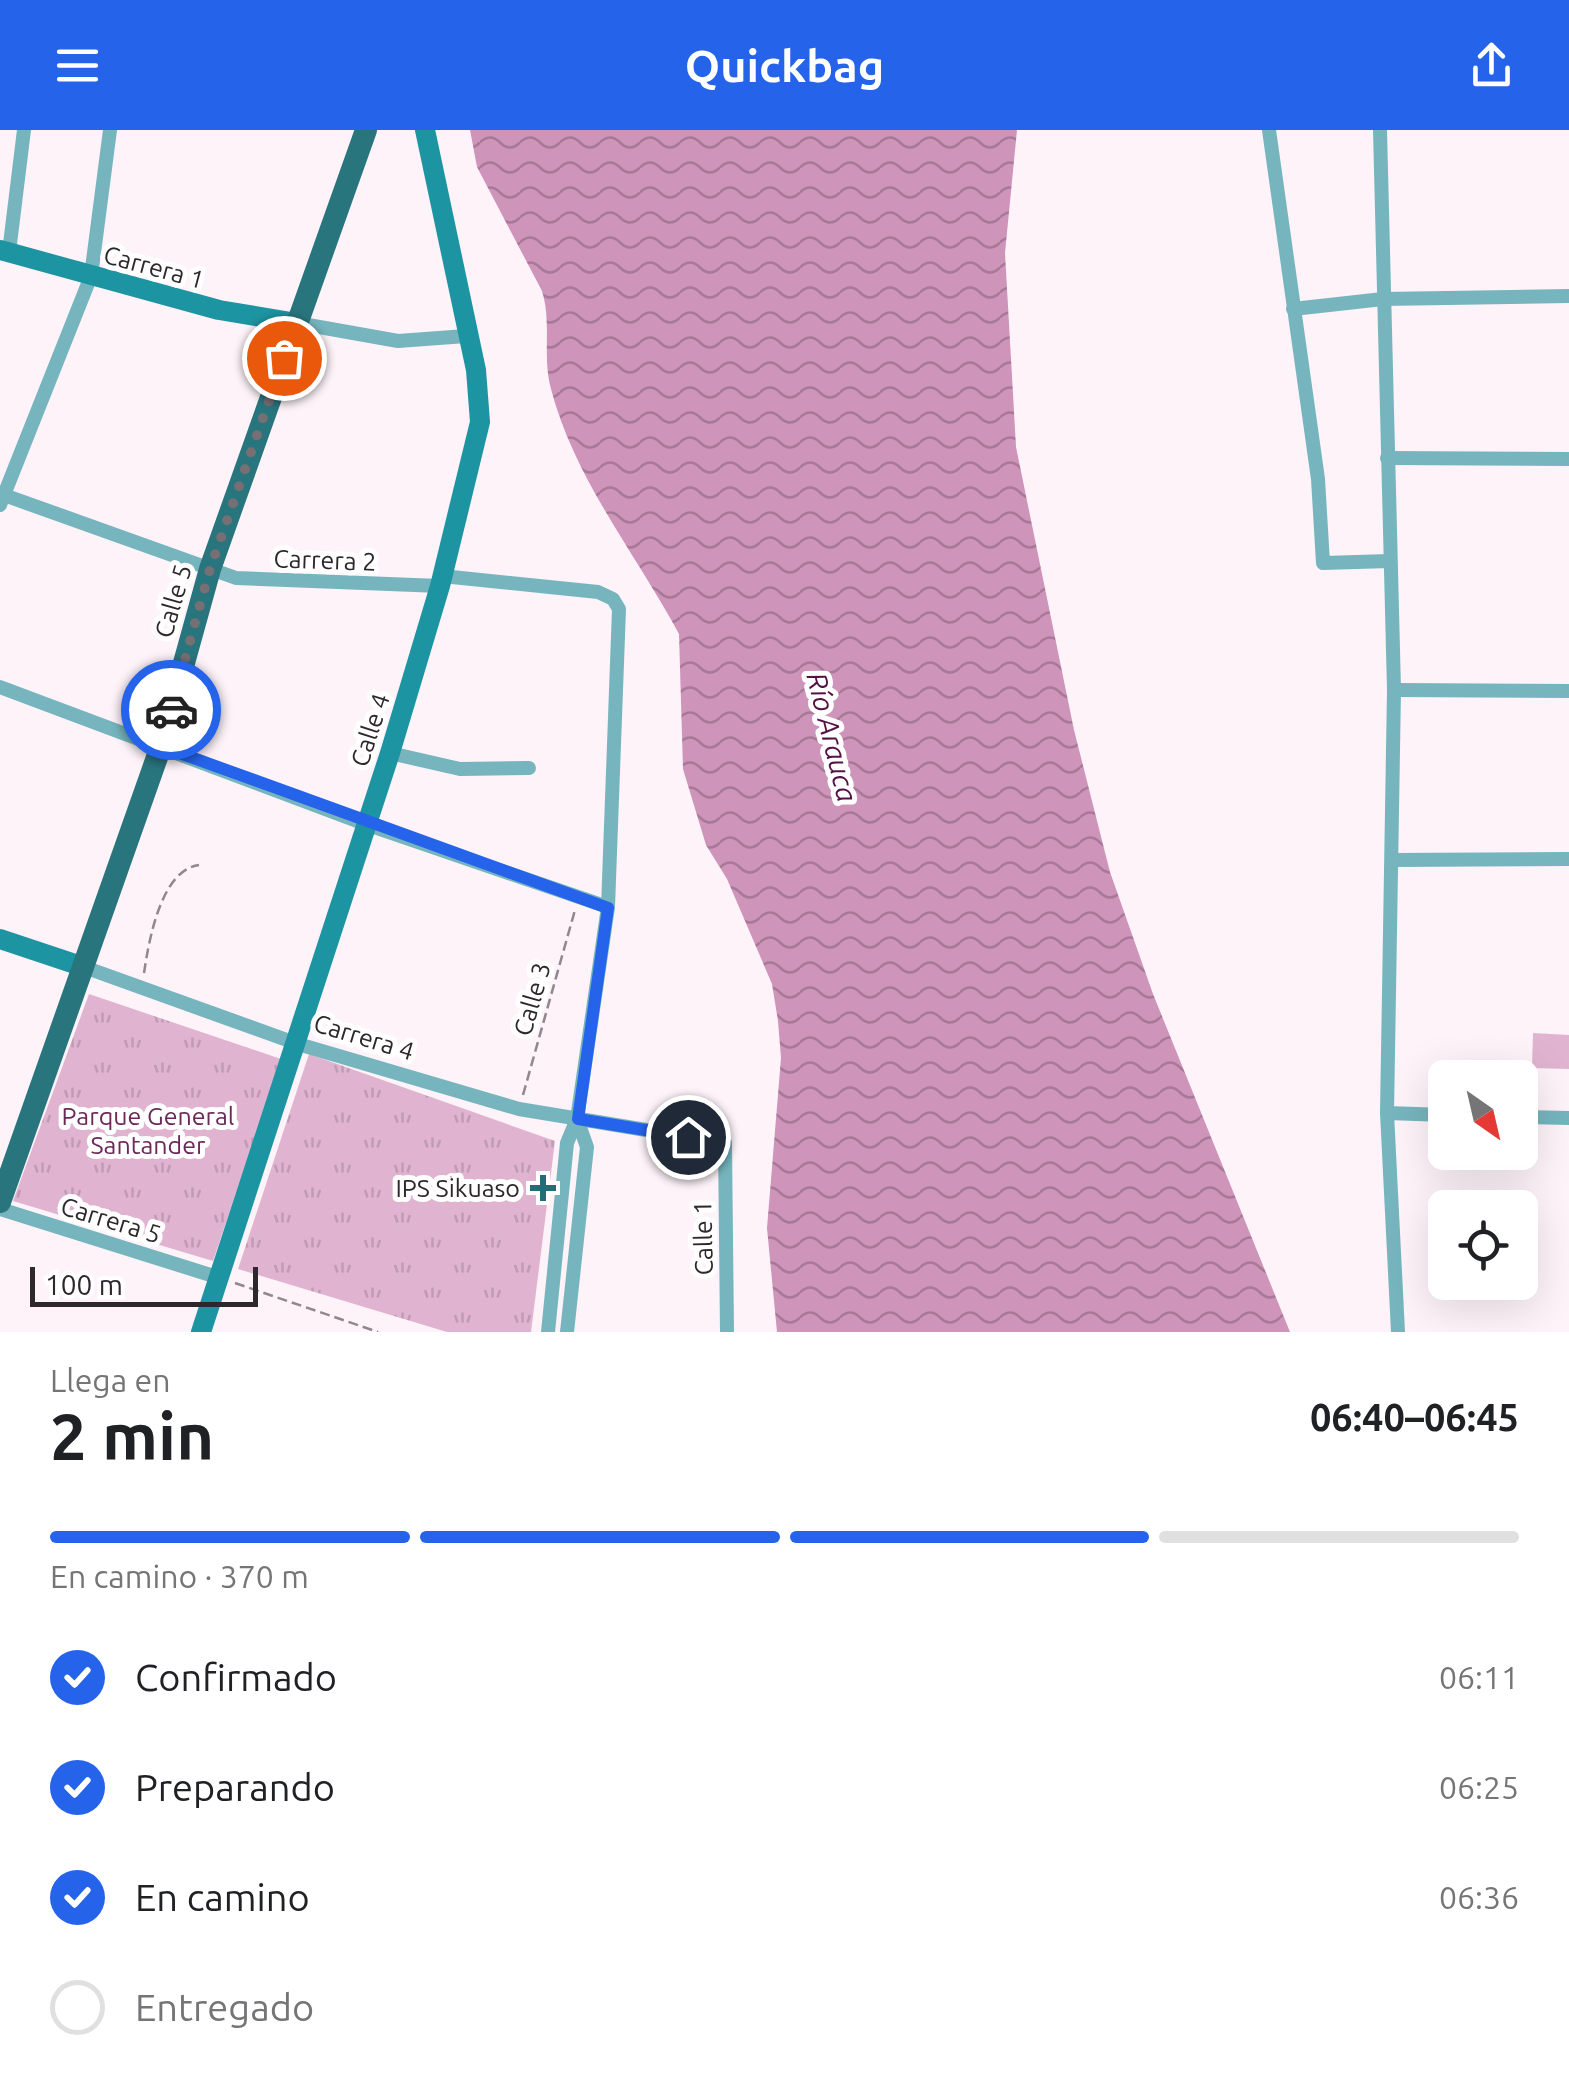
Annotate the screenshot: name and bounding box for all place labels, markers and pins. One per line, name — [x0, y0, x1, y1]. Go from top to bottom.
pin — [242, 316, 327, 401]
pin — [646, 1095, 731, 1180]
place label: IPS Sikuaso — [395, 1174, 520, 1202]
marker: IPS Sikuaso — [530, 1175, 556, 1201]

